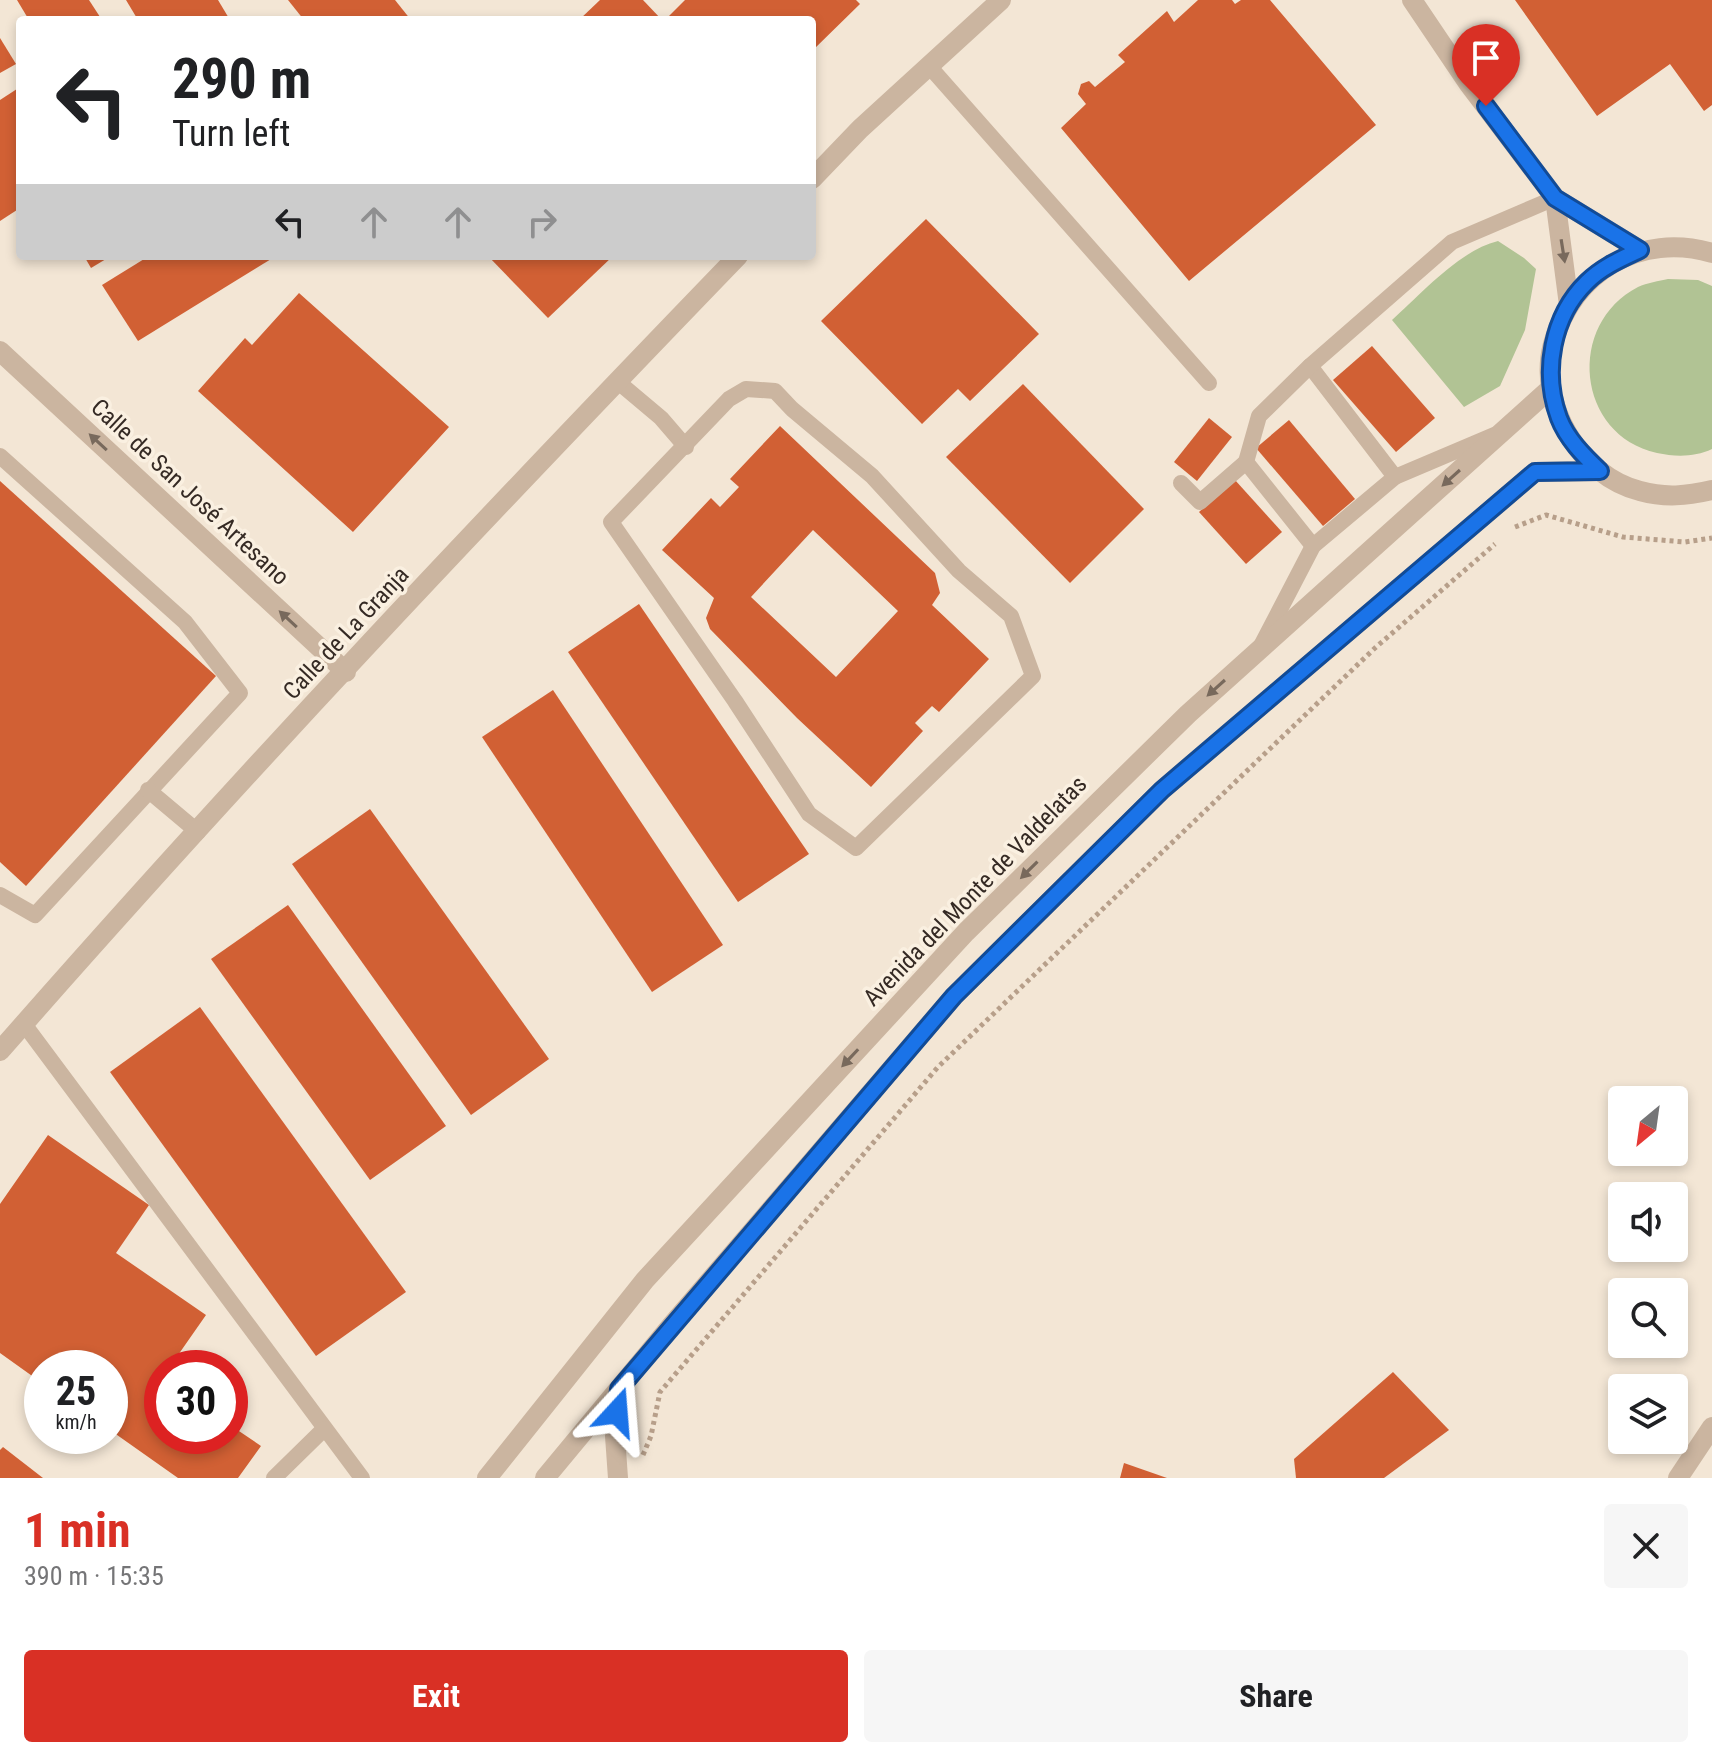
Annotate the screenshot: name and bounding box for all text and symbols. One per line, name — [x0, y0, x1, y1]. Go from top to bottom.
pin — [1452, 24, 1520, 106]
icon: arrive — [1464, 36, 1508, 80]
text: 290 m — [172, 46, 311, 112]
icon: left — [40, 48, 144, 152]
text: Turn left — [172, 113, 290, 155]
icon: left — [268, 200, 312, 244]
icon: ahead — [352, 200, 396, 244]
icon: ahead — [436, 200, 480, 244]
icon: right — [520, 200, 564, 244]
one-way arrow — [1557, 239, 1570, 264]
street label: Calle de San José Artesano — [85, 393, 295, 591]
one-way arrow — [89, 433, 108, 451]
one-way arrow — [1442, 468, 1461, 486]
street label: Calle de La Granja — [277, 561, 415, 705]
one-way arrow — [279, 610, 298, 628]
one-way arrow — [1206, 679, 1225, 697]
street label: Avenida del Monte de Valdelatas — [858, 770, 1092, 1012]
one-way arrow — [1020, 860, 1039, 878]
one-way arrow — [841, 1048, 859, 1067]
north arrow — [1608, 1086, 1688, 1166]
map controls — [1608, 1086, 1688, 1454]
button: sound — [1608, 1182, 1688, 1262]
button: search — [1608, 1278, 1688, 1358]
speed limit sign: 30 — [144, 1350, 248, 1454]
text: 25 — [56, 1368, 96, 1415]
position arrow — [575, 1370, 659, 1454]
button: layers — [1608, 1374, 1688, 1454]
text: km/h — [55, 1410, 97, 1434]
text: 1 min — [24, 1502, 131, 1559]
button: close — [1604, 1504, 1688, 1588]
text: 390 m · 15:35 — [24, 1561, 164, 1591]
button: Exit — [24, 1650, 848, 1742]
button: Share — [864, 1650, 1688, 1742]

